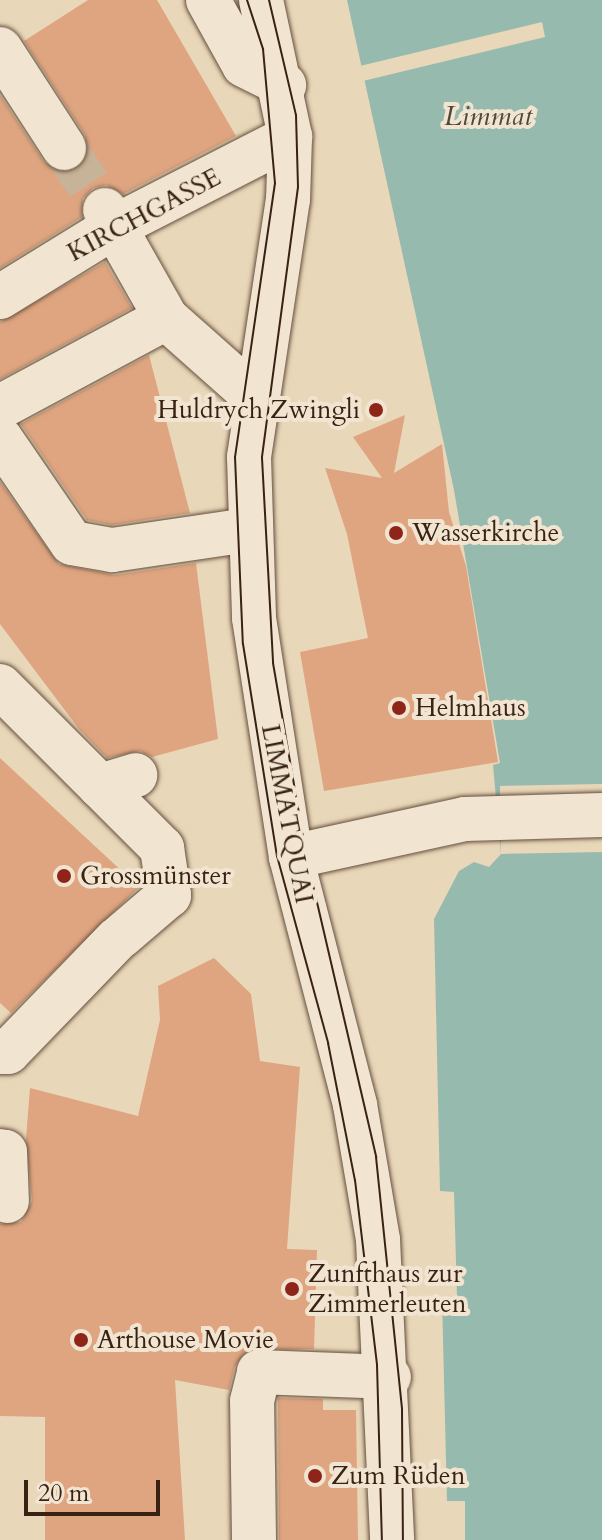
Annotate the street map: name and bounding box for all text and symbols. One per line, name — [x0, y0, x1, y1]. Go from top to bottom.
water label: Limmat — [444, 99, 532, 133]
street label: KIRCHGASSE — [62, 162, 226, 268]
place label: Huldrych Zwingli — [157, 394, 360, 426]
marker: Huldrych Zwingli — [367, 401, 385, 419]
place label: Wasserkirche — [412, 517, 559, 549]
marker: Wasserkirche — [387, 524, 405, 542]
place label: Helmhaus — [415, 692, 526, 724]
marker: Helmhaus — [390, 699, 408, 717]
street label: LIMMATQUAI — [254, 722, 320, 906]
place label: Grossmünster — [80, 860, 231, 892]
marker: Grossmünster — [55, 867, 73, 885]
place label: Zunfthaus zur Zimmerleuten — [308, 1258, 467, 1320]
marker: Zunfthaus zur Zimmerleuten — [283, 1280, 301, 1298]
place label: Arthouse Movie — [97, 1324, 274, 1356]
marker: Arthouse Movie — [72, 1331, 90, 1349]
place label: Zum Rüden — [331, 1460, 465, 1492]
scale bar — [28, 1464, 164, 1514]
marker: Zum Rüden — [306, 1467, 324, 1485]
text: 20 m — [38, 1477, 89, 1510]

